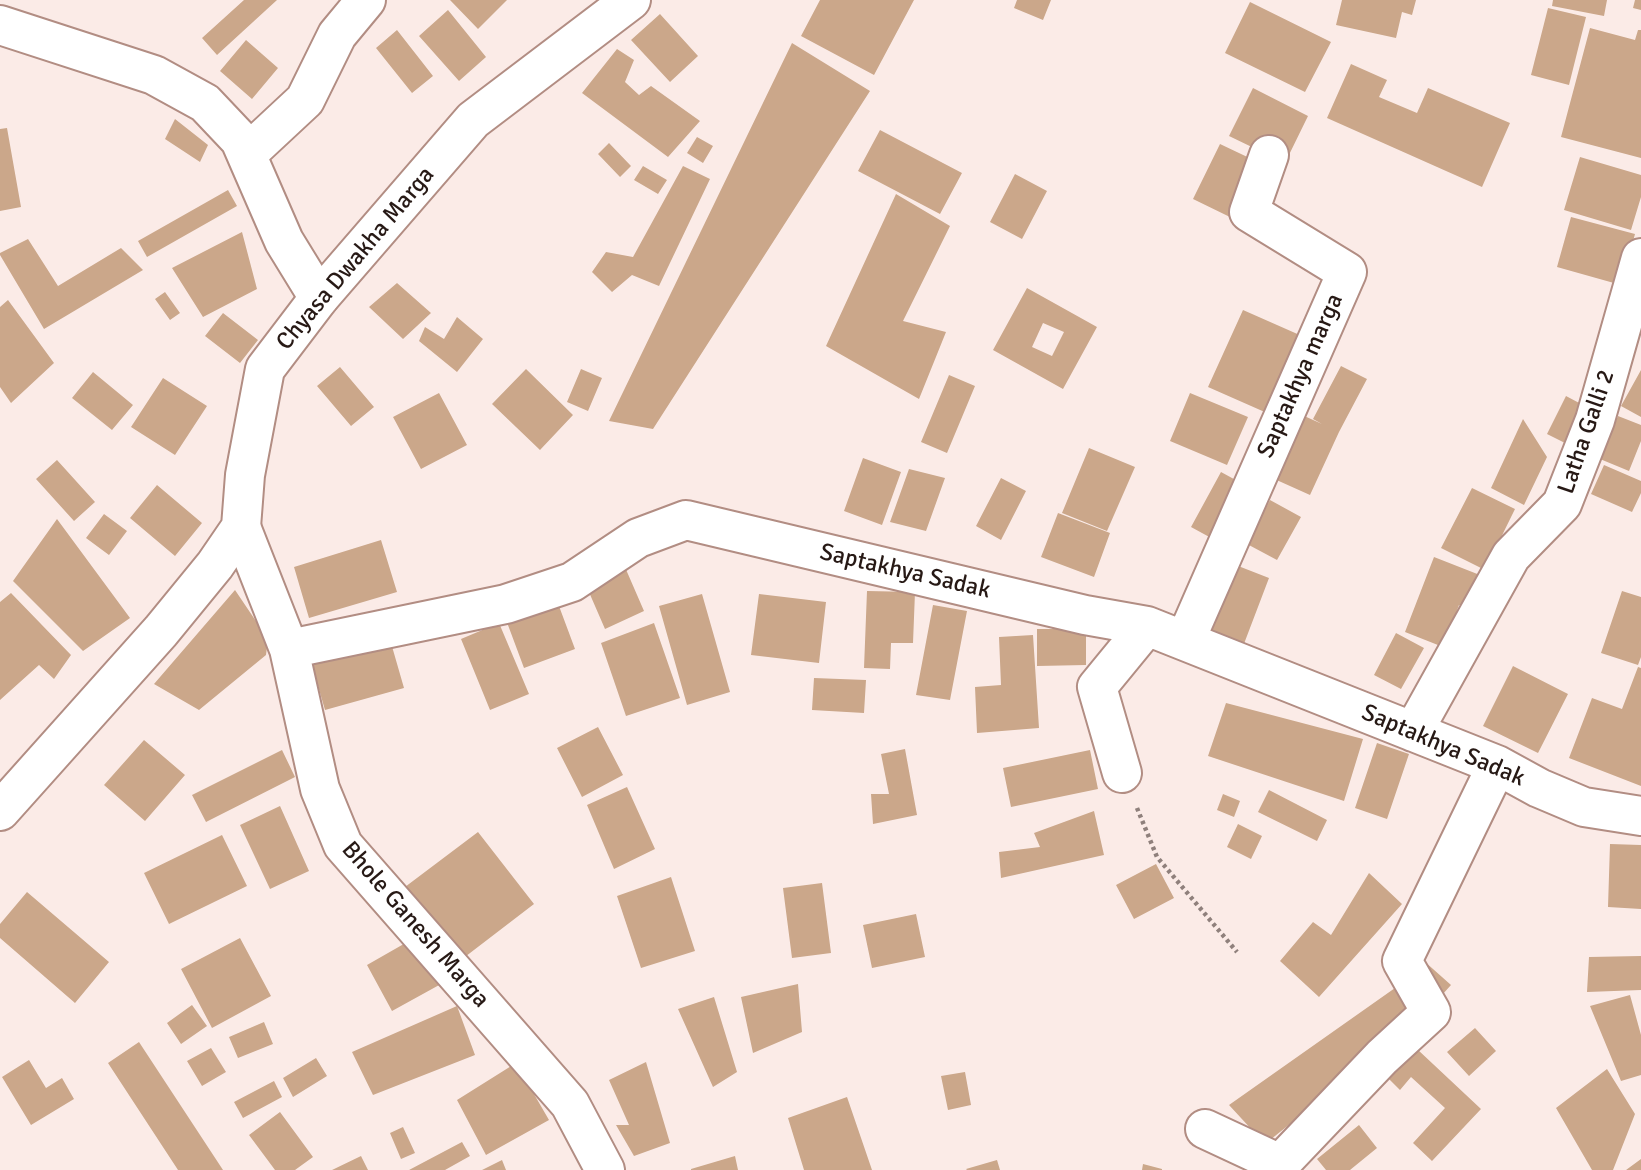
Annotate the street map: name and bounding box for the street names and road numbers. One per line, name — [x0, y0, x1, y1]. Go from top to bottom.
street label: Chyasa Dwakha Marga — [271, 161, 441, 357]
street label: Saptakhya marga — [1252, 289, 1350, 463]
street label: Latha Galli 2 — [1552, 366, 1622, 498]
street label: Saptakhya Sadak — [817, 538, 993, 606]
street label: Saptakhya Sadak — [1357, 699, 1529, 793]
street label: Bhole Ganesh Marga — [335, 836, 495, 1014]

